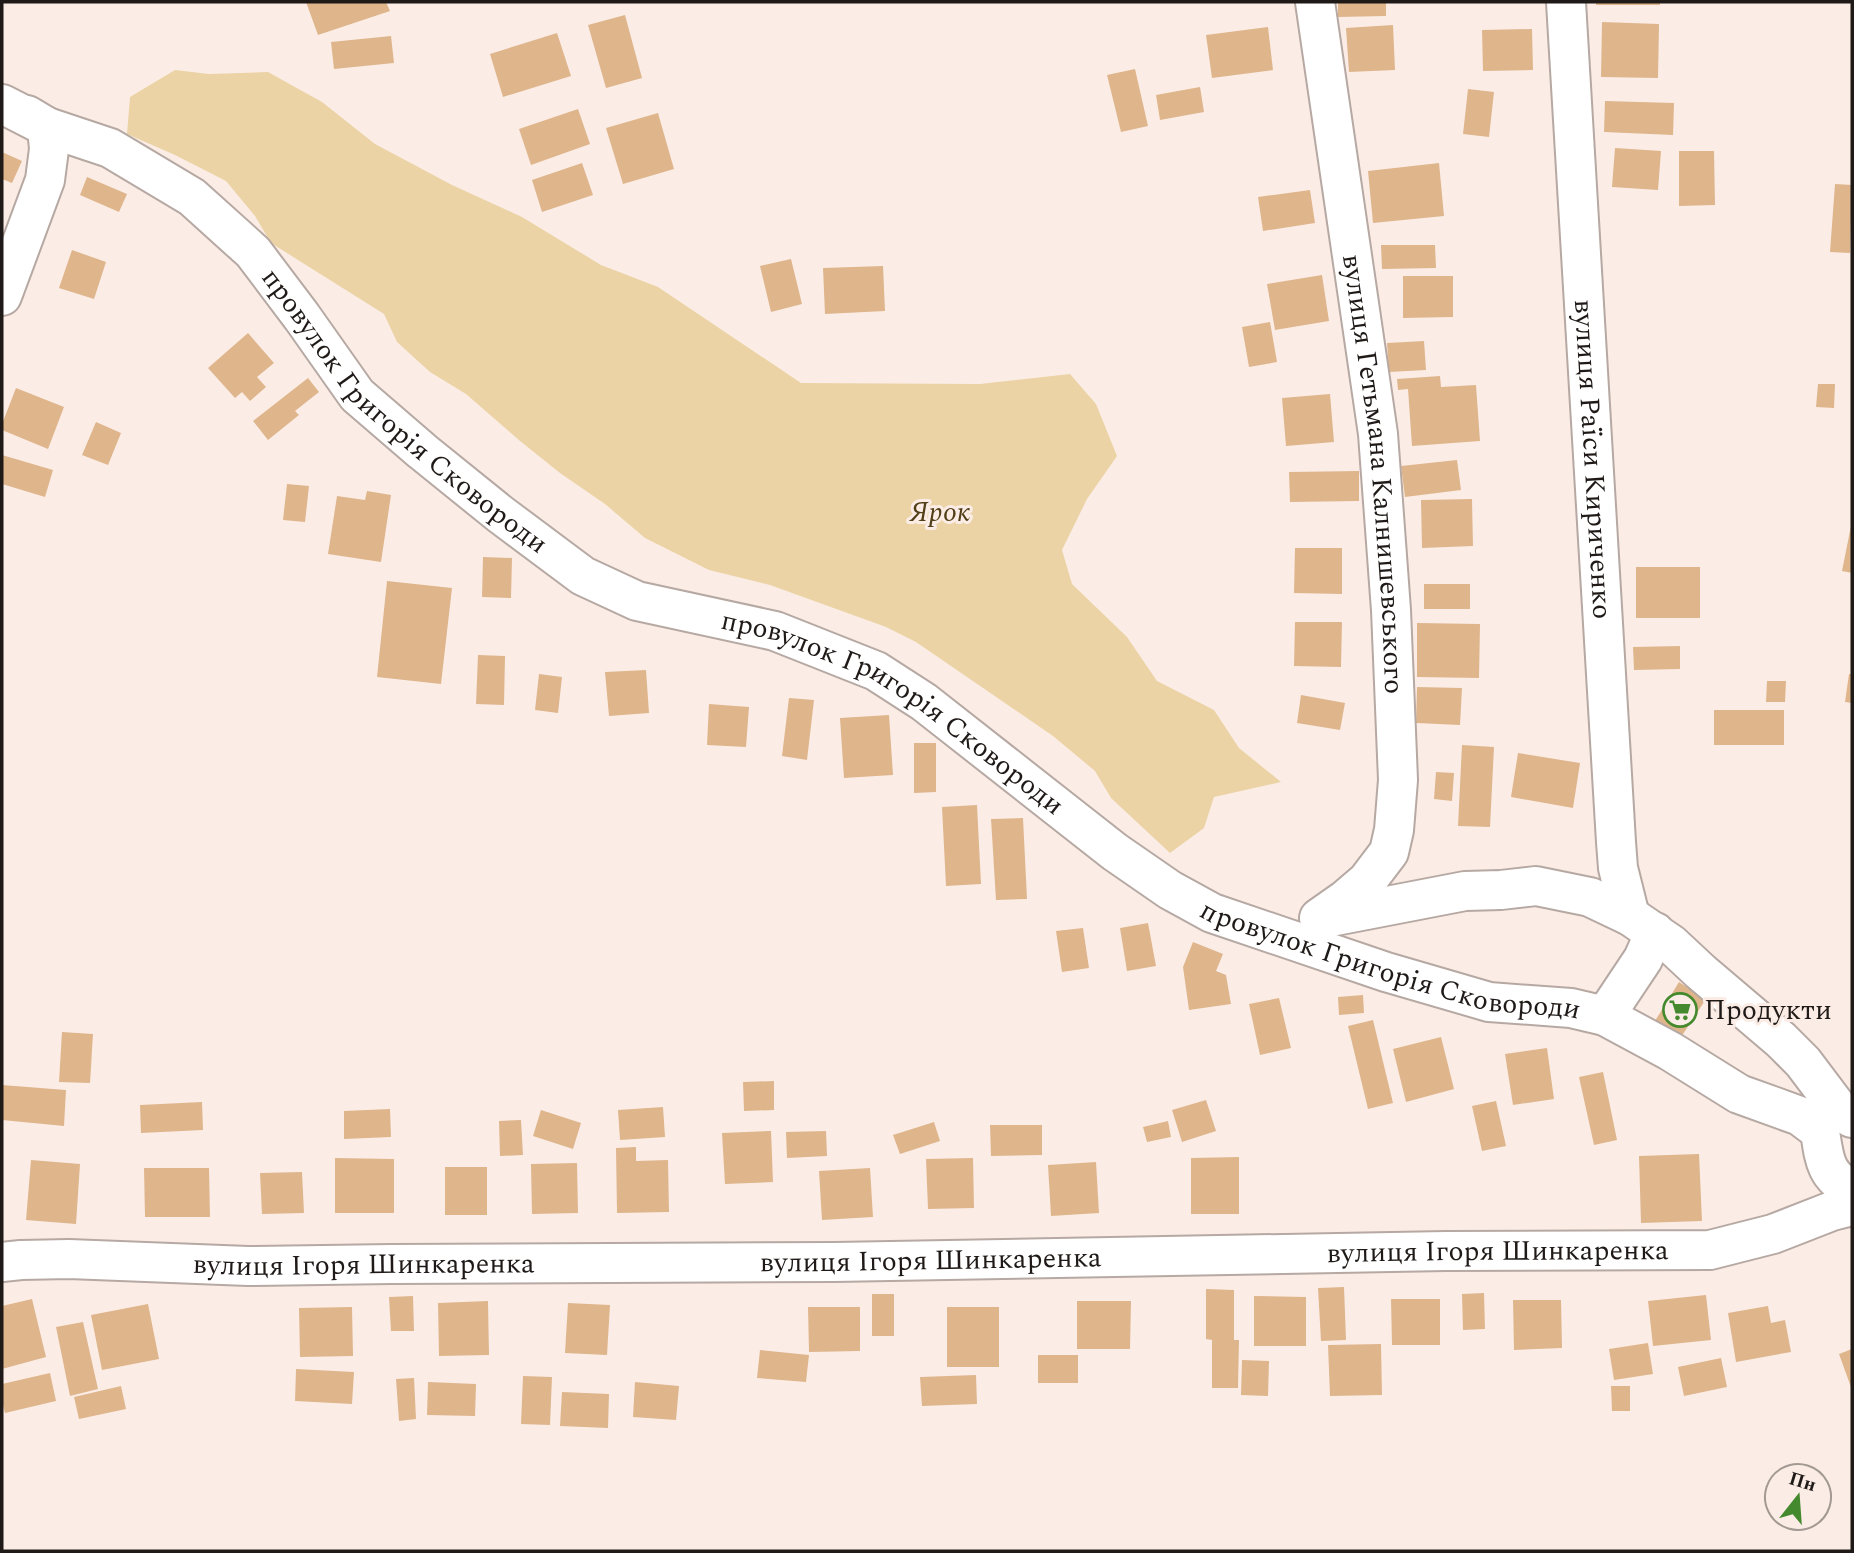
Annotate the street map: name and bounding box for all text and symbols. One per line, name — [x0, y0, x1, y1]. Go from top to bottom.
street label: вулиця Гетьмана Калнишевського — [1330, 251, 1416, 695]
street label: провулок Григорія Сковороди — [251, 259, 557, 564]
street label: вулиця Раїси Кириченко — [1562, 298, 1624, 620]
park label: Ярок — [909, 491, 970, 534]
street label: провулок Григорія Сковороди — [717, 598, 1073, 826]
street label: провулок Григорія Сковороди — [1192, 889, 1585, 1031]
place label: Продукти — [1704, 989, 1832, 1032]
supermarket icon: Продукти — [1661, 991, 1699, 1029]
street label: вулиця Ігоря Шинкаренка — [1326, 1229, 1669, 1275]
street label: вулиця Ігоря Шинкаренка — [760, 1236, 1102, 1284]
street label: вулиця Ігоря Шинкаренка — [192, 1242, 535, 1288]
north arrow — [1763, 1462, 1833, 1532]
text: Пн — [1785, 1464, 1820, 1500]

